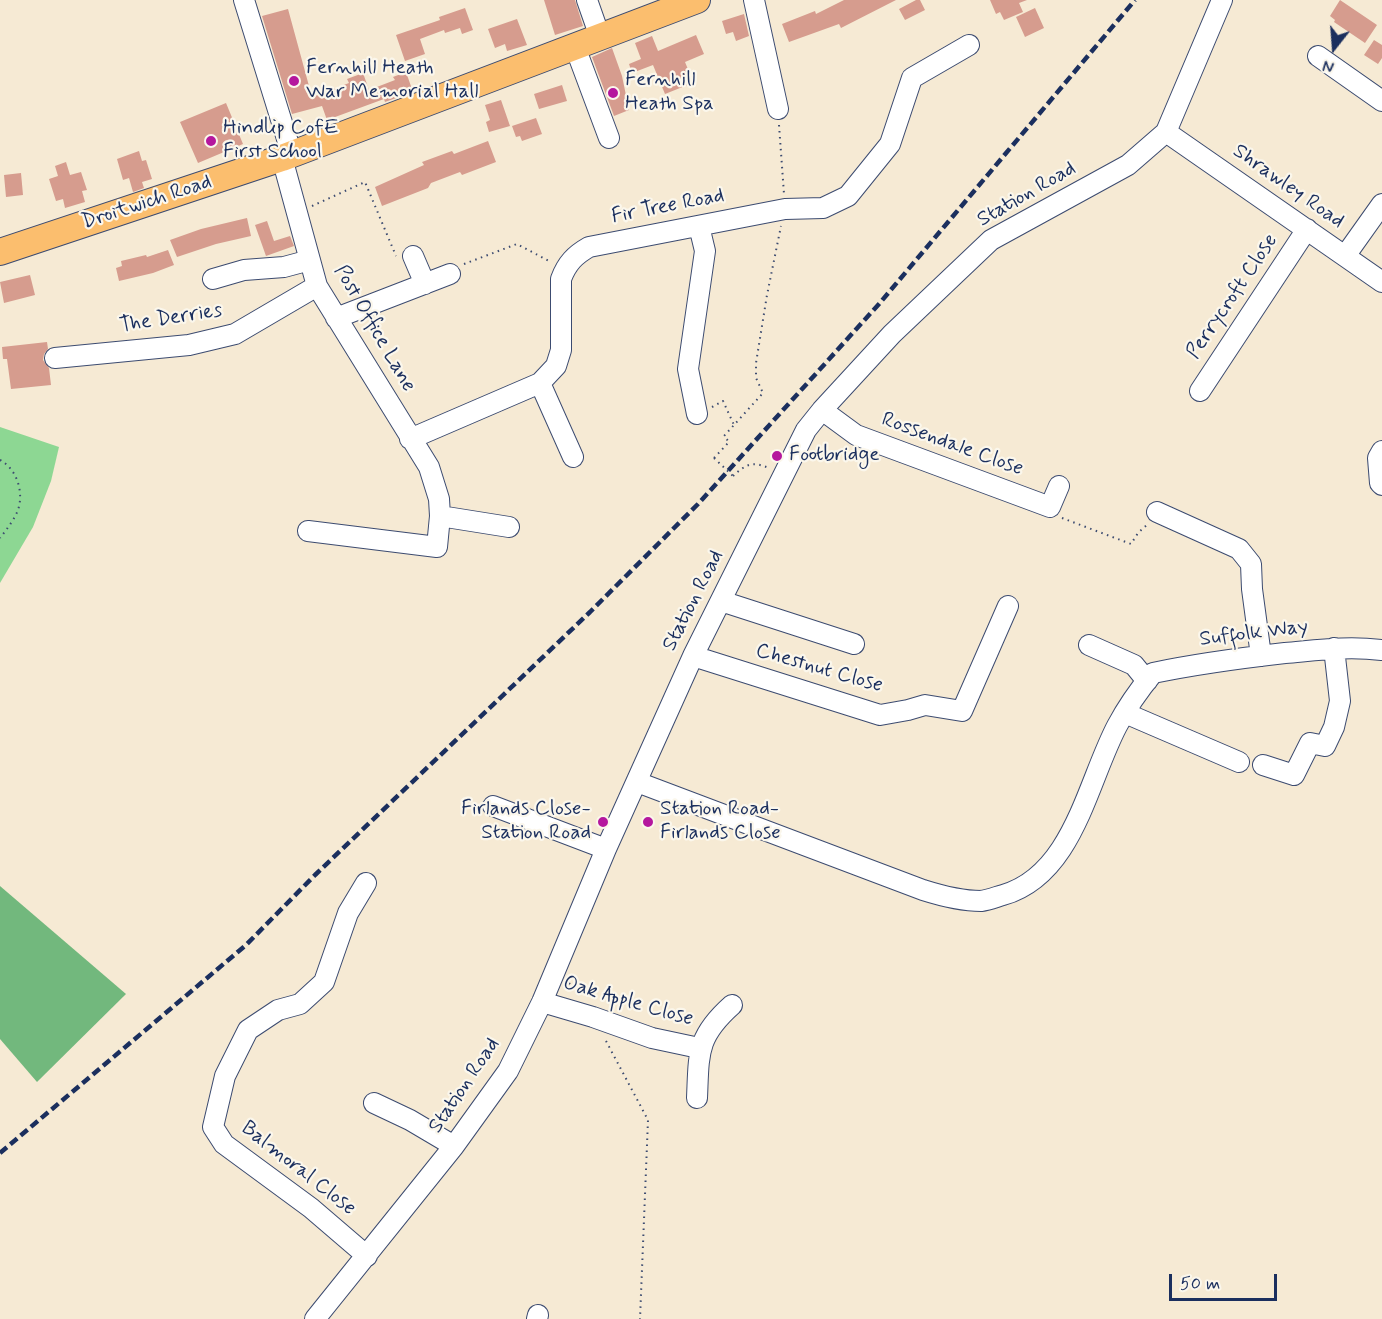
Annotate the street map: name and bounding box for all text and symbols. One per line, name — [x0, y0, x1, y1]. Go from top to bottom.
north arrow — [1304, 18, 1364, 78]
text: N — [1320, 54, 1337, 77]
place label: Fernhill Heath War Memorial Hall — [306, 56, 479, 106]
place label: Fernhill Heath Spa — [625, 68, 714, 118]
marker: Fernhill Heath War Memorial Hall — [287, 74, 301, 88]
marker: Fernhill Heath Spa — [606, 86, 620, 100]
place label: Hindlip CofE First School — [223, 116, 339, 166]
marker: Hindlip CofE First School — [204, 134, 218, 148]
street label: Shrawley Road — [1227, 139, 1349, 235]
street label: Station Road — [973, 157, 1081, 233]
street label: Droitwich Road — [79, 170, 215, 236]
street label: Fir Tree Road — [609, 184, 727, 230]
street label: Perrycroft Close — [1182, 230, 1284, 364]
street label: Post Office Lane — [328, 261, 420, 397]
street label: The Derries — [118, 298, 224, 340]
street label: Rossendale Close — [878, 408, 1026, 482]
place label: Footbridge — [789, 443, 880, 469]
marker: Footbridge — [770, 449, 784, 463]
street label: Station Road — [658, 546, 730, 656]
street label: Suffolk Way — [1198, 615, 1310, 653]
street label: Chestnut Close — [753, 639, 885, 699]
place label: Firlands Close- Station Road — [461, 797, 591, 847]
place label: Station Road- Firlands Close — [660, 797, 781, 847]
marker: Firlands Close- Station Road — [596, 815, 610, 829]
marker: Station Road- Firlands Close — [641, 815, 655, 829]
street label: Oak Apple Close — [560, 971, 696, 1033]
street label: Station Road — [424, 1033, 506, 1139]
street label: Balmoral Close — [236, 1116, 360, 1222]
scale bar — [1172, 1262, 1280, 1300]
text: 50 m — [1180, 1272, 1220, 1296]

